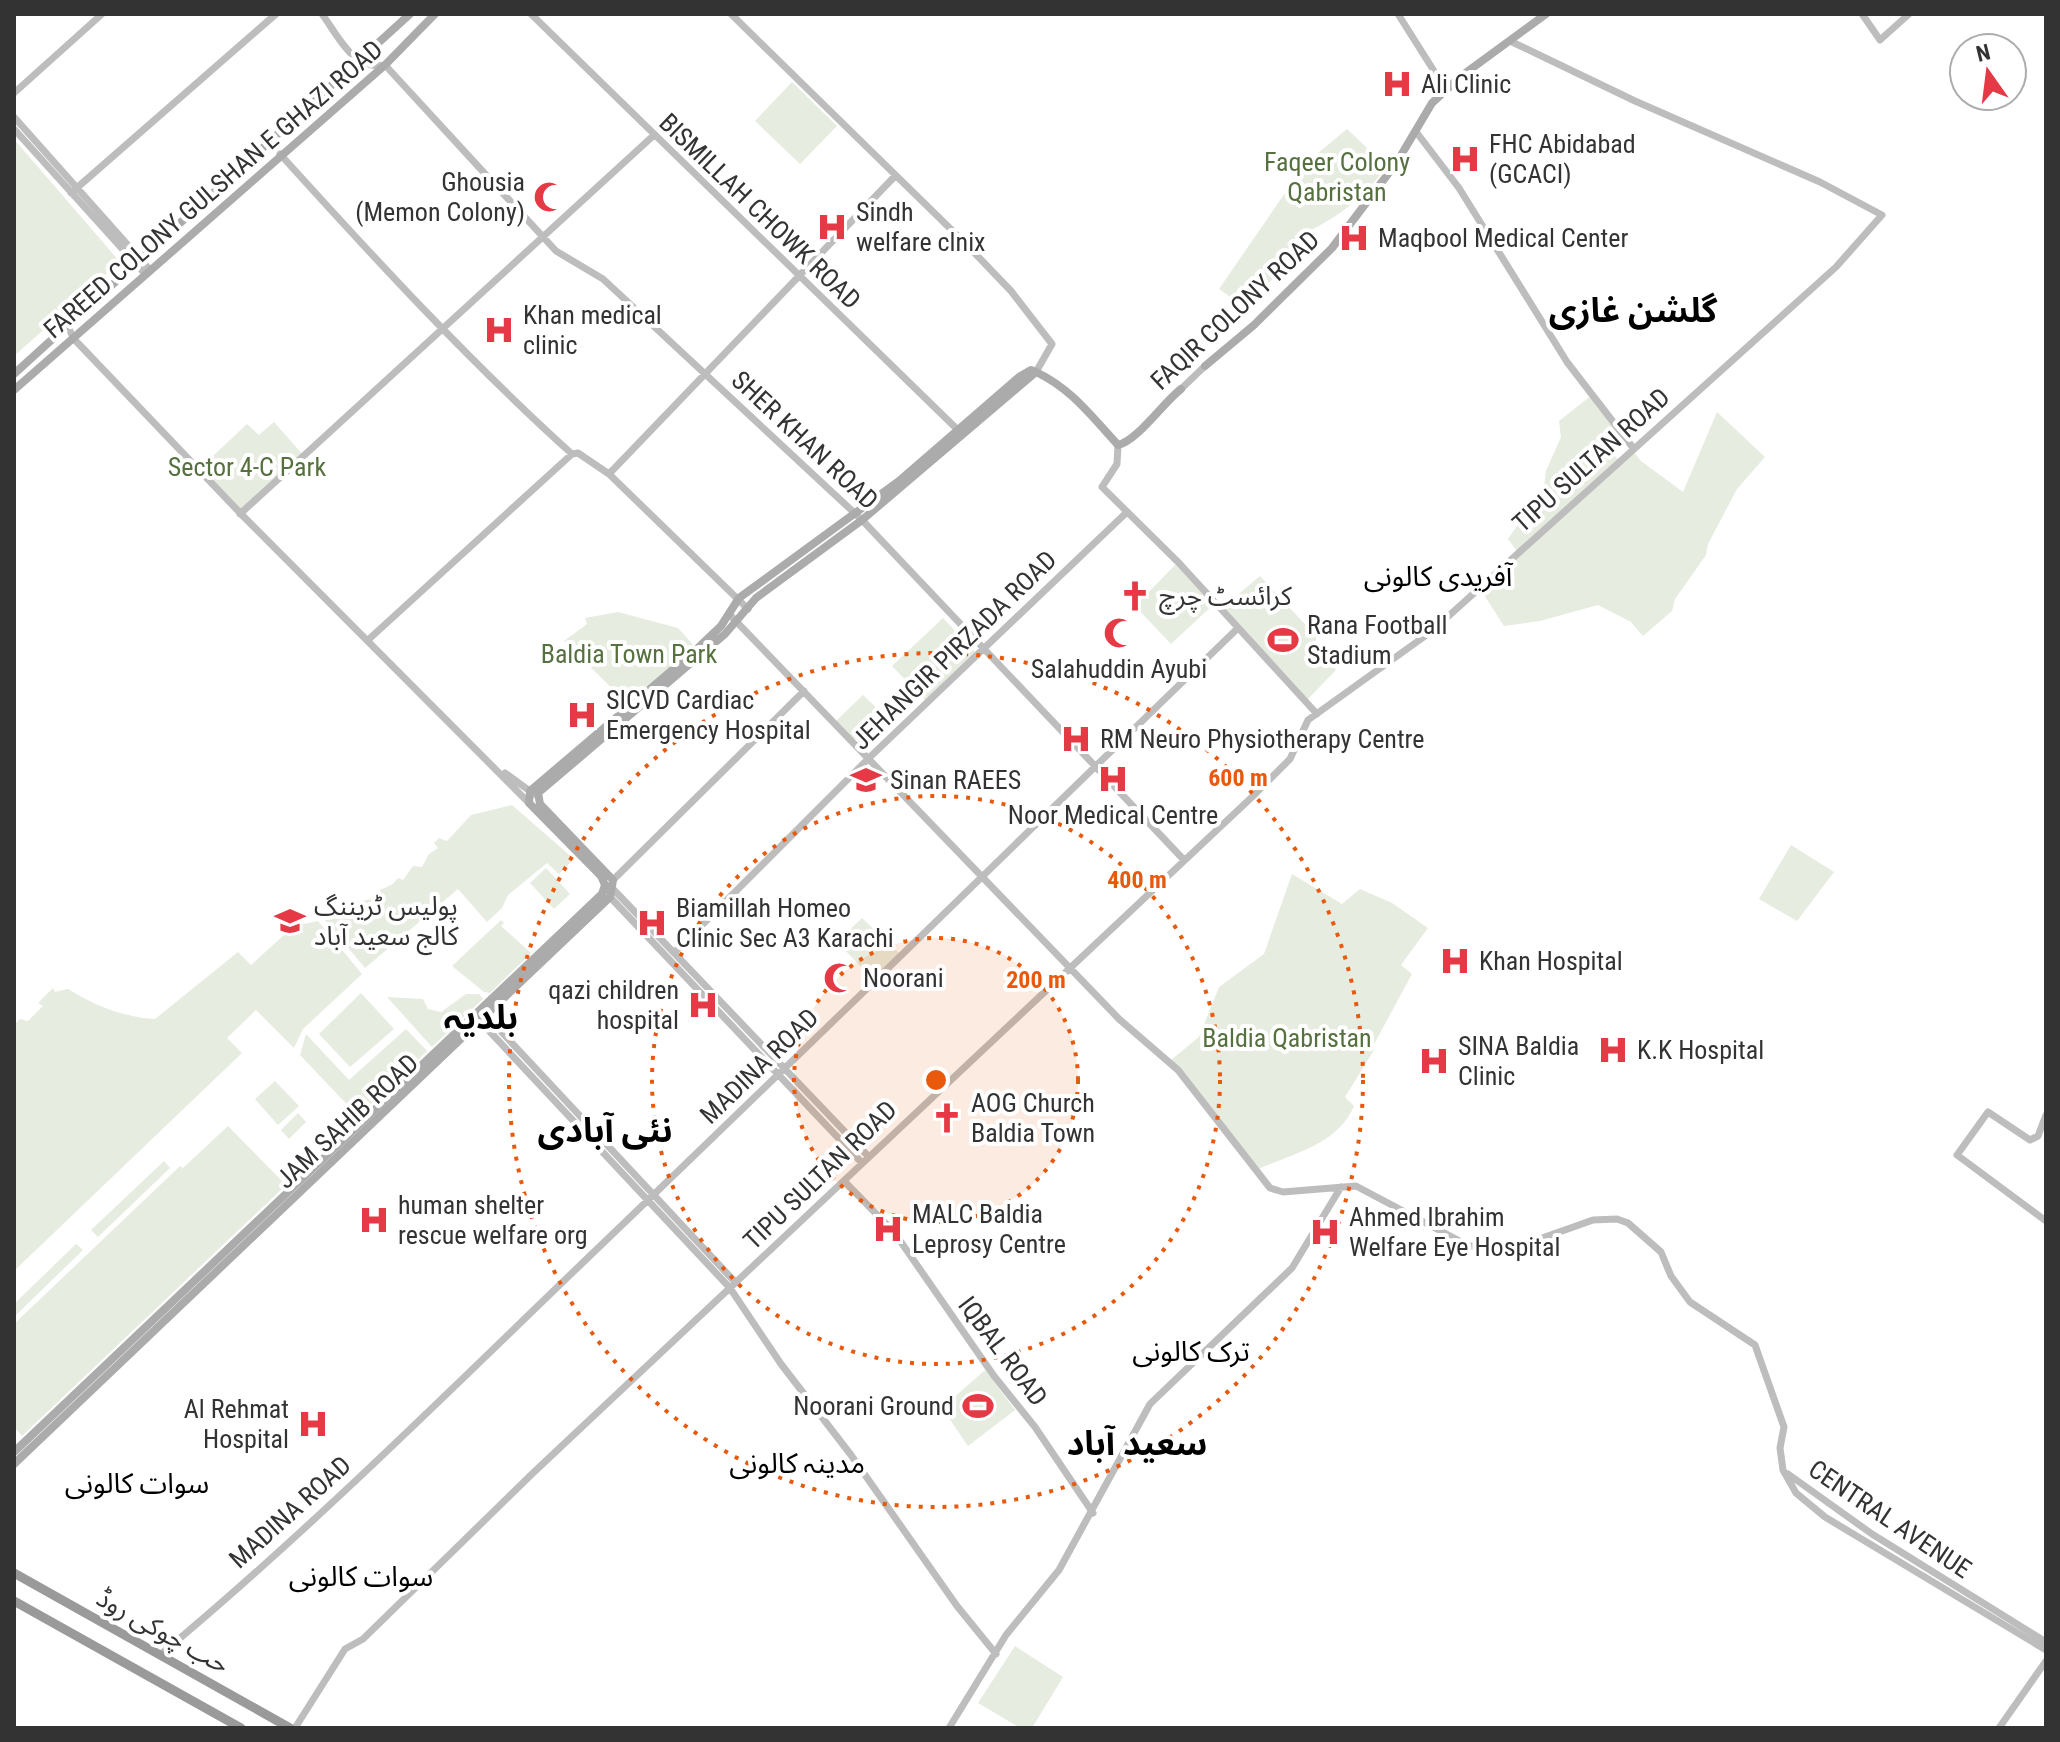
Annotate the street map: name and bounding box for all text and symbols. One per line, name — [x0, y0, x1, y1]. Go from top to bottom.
north arrow — [1948, 32, 2028, 112]
street label: FAREED COLONY GULSHAN E GHAZI ROAD — [38, 34, 388, 344]
text: N — [1974, 39, 1993, 67]
hospital icon: Ali Clinic — [1380, 67, 1414, 101]
place label: Ali Clinic — [1421, 69, 1511, 99]
street label: BISMILLAH CHOWK ROAD — [653, 107, 867, 315]
place label: FHC Abidabad (GCACI) — [1489, 129, 1636, 189]
hospital icon: FHC Abidabad (GCACI) — [1448, 142, 1482, 176]
park label: Faqeer Colony Qabristan — [1264, 147, 1410, 207]
place label: Ghousia (Memon Colony) — [355, 167, 525, 227]
mosque icon: Ghousia (Memon Colony) — [532, 180, 566, 214]
place label: Sindh welfare clnix — [856, 197, 986, 257]
hospital icon: Sindh welfare clnix — [815, 210, 849, 244]
hospital icon: Maqbool Medical Center — [1337, 221, 1371, 255]
place label: Maqbool Medical Center — [1378, 223, 1628, 253]
street label: FAQIR COLONY ROAD — [1145, 224, 1325, 396]
district label: گلشن غازی — [1549, 290, 1718, 330]
place label: Khan medical clinic — [523, 300, 662, 360]
hospital icon: Khan medical clinic — [482, 313, 516, 347]
street label: SHER KHAN ROAD — [726, 365, 884, 515]
street label: TIPU SULTAN ROAD — [1506, 382, 1676, 538]
park label: Sector 4-C Park — [168, 452, 326, 482]
street label: JEHANGIR PIRZADA ROAD — [846, 545, 1062, 755]
district label: آفریدی کالونی — [1364, 560, 1514, 593]
church icon: کرائسٹ چرچ — [1118, 579, 1152, 613]
place label: کرائسٹ چرچ — [1159, 581, 1292, 615]
place label: Rana Football Stadium — [1307, 610, 1448, 670]
mosque icon: Salahuddin Ayubi — [1102, 616, 1136, 650]
sports icon: Rana Football Stadium — [1266, 623, 1300, 657]
park label: Baldia Town Park — [541, 639, 718, 669]
place label: Salahuddin Ayubi — [1031, 654, 1207, 684]
place label: SICVD Cardiac Emergency Hospital — [606, 685, 811, 745]
hospital icon: SICVD Cardiac Emergency Hospital — [565, 698, 599, 732]
hospital icon: RM Neuro Physiotherapy Centre — [1059, 722, 1093, 756]
place label: RM Neuro Physiotherapy Centre — [1100, 724, 1425, 754]
hospital icon: Noor Medical Centre — [1096, 762, 1130, 796]
school or university icon: Sinan RAEES — [849, 763, 883, 797]
text: 600 m — [1208, 764, 1268, 792]
place label: Sinan RAEES — [890, 765, 1021, 795]
place label: Noor Medical Centre — [1008, 800, 1218, 830]
text: 400 m — [1107, 866, 1167, 894]
place label: پولیس ٹریننگ کالج سعید آباد — [314, 891, 459, 956]
place label: Biamillah Homeo Clinic Sec A3 Karachi — [676, 893, 894, 953]
school or university icon: پولیس ٹریننگ کالج سعید آباد — [273, 904, 307, 938]
hospital icon: Biamillah Homeo Clinic Sec A3 Karachi — [635, 906, 669, 940]
hospital icon: Khan Hospital — [1438, 944, 1472, 978]
place label: Khan Hospital — [1479, 946, 1623, 976]
mosque icon: Noorani — [822, 961, 856, 995]
place label: Noorani — [863, 963, 944, 993]
text: 200 m — [1006, 966, 1066, 994]
place label: qazi children hospital — [548, 975, 679, 1035]
hospital icon: qazi children hospital — [686, 988, 720, 1022]
district label: بلدیہ — [444, 997, 518, 1037]
street label: MADINA ROAD — [694, 1002, 824, 1130]
park label: Baldia Qabristan — [1202, 1023, 1372, 1053]
place label: SINA Baldia Clinic — [1458, 1031, 1579, 1091]
hospital icon: K.K Hospital — [1596, 1033, 1630, 1067]
place label: K.K Hospital — [1637, 1035, 1764, 1065]
hospital icon: SINA Baldia Clinic — [1417, 1044, 1451, 1078]
street label: JAM SAHIB ROAD — [270, 1048, 424, 1194]
centre of rings — [922, 1066, 950, 1094]
place label: AOG Church Baldia Town — [971, 1088, 1095, 1148]
street label: TIPU SULTAN ROAD — [737, 1095, 903, 1255]
church icon: AOG Church Baldia Town — [930, 1101, 964, 1135]
district label: نئی آبادی — [537, 1110, 673, 1150]
place label: human shelter rescue welfare org — [398, 1190, 588, 1250]
place label: MALC Baldia Leprosy Centre — [912, 1199, 1066, 1259]
place label: Ahmed Ibrahim Welfare Eye Hospital — [1349, 1202, 1560, 1262]
hospital icon: human shelter rescue welfare org — [357, 1203, 391, 1237]
hospital icon: MALC Baldia Leprosy Centre — [871, 1212, 905, 1246]
hospital icon: Ahmed Ibrahim Welfare Eye Hospital — [1308, 1215, 1342, 1249]
street label: IQBAL ROAD — [952, 1291, 1054, 1411]
district label: ترک کالونی — [1132, 1335, 1250, 1368]
sports icon: Noorani Ground — [961, 1389, 995, 1423]
place label: Noorani Ground — [793, 1391, 954, 1421]
place label: Al Rehmat Hospital — [184, 1394, 289, 1454]
hospital icon: Al Rehmat Hospital — [296, 1407, 330, 1441]
district label: سعید آباد — [1067, 1423, 1207, 1463]
district label: مدینہ کالونی — [729, 1447, 865, 1480]
street label: MADINA ROAD — [223, 1450, 357, 1574]
street label: CENTRAL AVENUE — [1803, 1454, 1977, 1584]
district label: سوات کالونی — [65, 1467, 209, 1500]
district label: سوات کالونی — [289, 1560, 433, 1593]
street label: حب چوکی روڈ — [91, 1582, 234, 1681]

